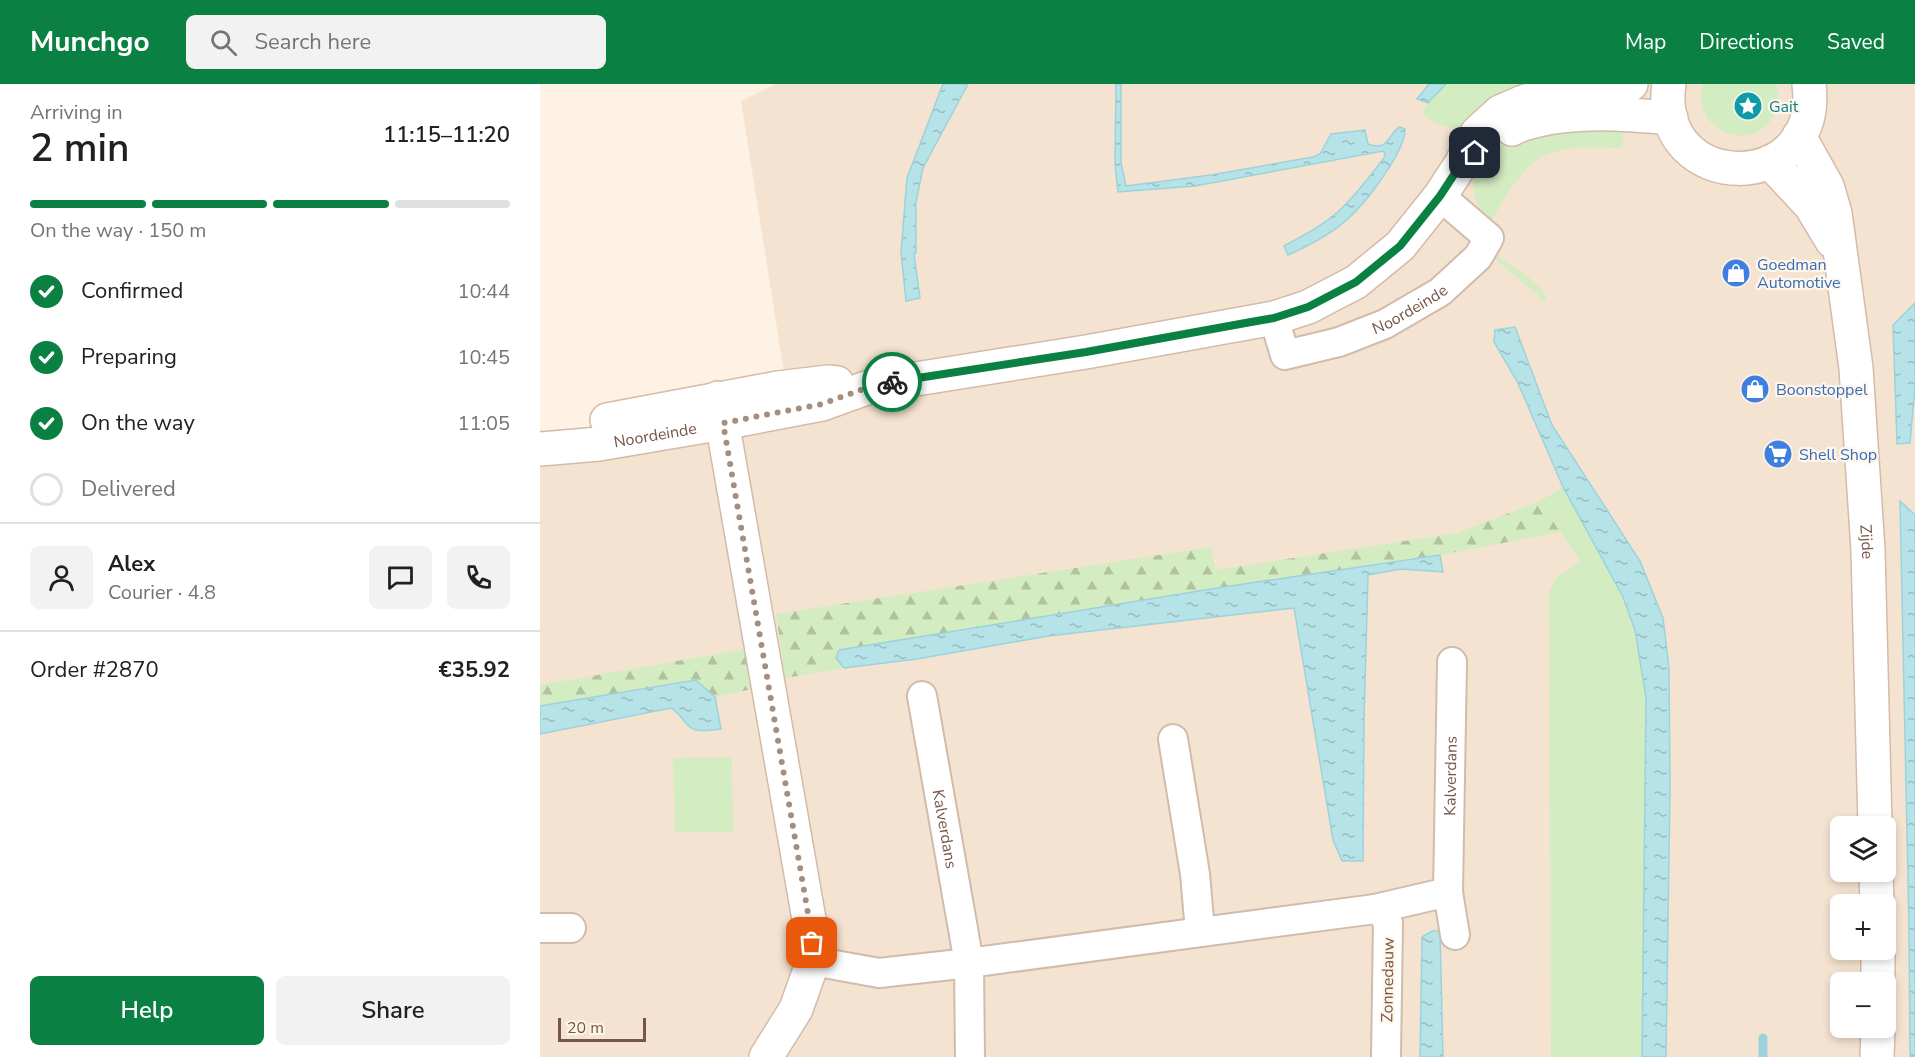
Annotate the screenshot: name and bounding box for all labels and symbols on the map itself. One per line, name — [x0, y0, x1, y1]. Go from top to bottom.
place icon: Gait — [1732, 90, 1764, 122]
place label: Gait — [1769, 96, 1799, 118]
pin — [1449, 127, 1500, 178]
place label: Goedman Automotive — [1757, 254, 1841, 294]
shop icon: Goedman Automotive — [1720, 257, 1752, 289]
street label: Noordeinde — [1369, 280, 1453, 340]
courier — [862, 352, 922, 412]
shop icon: Boonstoppel — [1739, 373, 1771, 405]
place label: Boonstoppel — [1776, 379, 1868, 401]
street label: Noordeinde — [612, 418, 698, 453]
supermarket icon: Shell Shop — [1762, 438, 1794, 470]
place label: Shell Shop — [1799, 444, 1877, 466]
street label: Zijde — [1854, 524, 1878, 559]
street label: Kalverdans — [1439, 736, 1463, 816]
street label: Kalverdans — [927, 788, 962, 870]
pin — [786, 917, 837, 968]
street label: Zonnedauw — [1376, 937, 1400, 1023]
scale bar — [558, 1015, 646, 1042]

